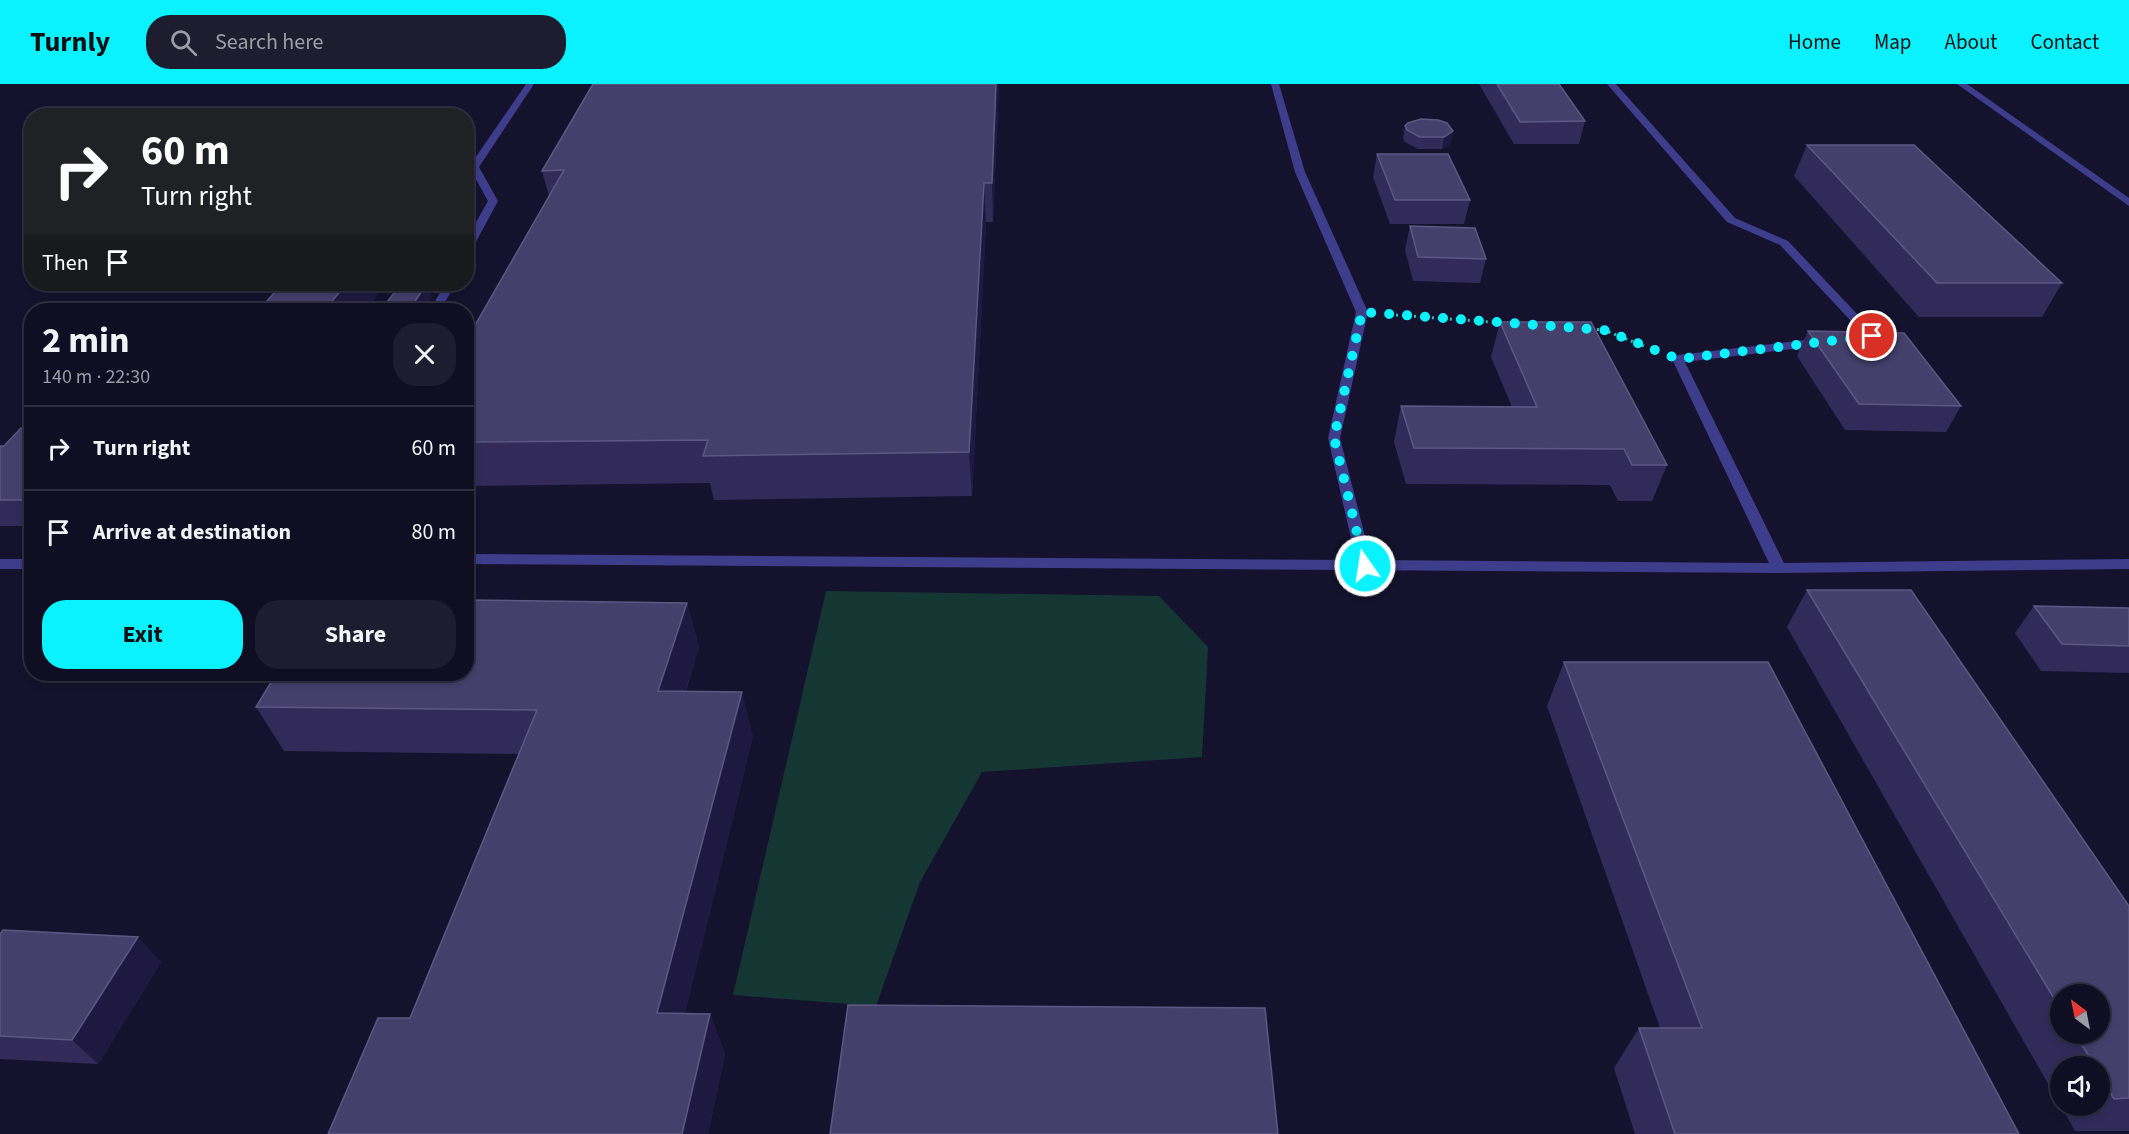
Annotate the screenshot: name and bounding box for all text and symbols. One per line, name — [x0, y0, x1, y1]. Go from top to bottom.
search box — [146, 15, 566, 69]
text: Turnly — [30, 22, 110, 62]
icon: search — [167, 26, 200, 59]
text: Search here — [215, 26, 324, 58]
text: Home — [1788, 27, 1841, 57]
text: Map — [1874, 27, 1912, 57]
text: About — [1945, 27, 1997, 57]
text: Contact — [2030, 27, 2099, 57]
text: 60 m — [141, 121, 230, 181]
icon: right — [42, 132, 120, 210]
text: Turn right — [141, 177, 252, 216]
icon: arrive — [101, 246, 134, 279]
text: Then — [42, 247, 89, 279]
pin — [1846, 310, 1897, 361]
text: 2 min — [42, 315, 130, 366]
icon: arrive — [1855, 319, 1888, 352]
button: close — [393, 323, 456, 386]
text: 140 m · 22:30 — [42, 363, 150, 391]
icon: right — [42, 432, 75, 465]
text: Turn right — [93, 432, 190, 464]
text: 60 m — [411, 432, 456, 464]
icon: arrive — [42, 516, 75, 549]
text: Arrive at destination — [93, 516, 291, 548]
text: 80 m — [411, 516, 456, 548]
position arrow — [1333, 534, 1397, 598]
button: Exit — [42, 600, 243, 669]
button: Share — [255, 600, 456, 669]
north arrow — [2050, 984, 2110, 1044]
map controls — [2050, 984, 2110, 1116]
button: sound — [2050, 1056, 2110, 1116]

